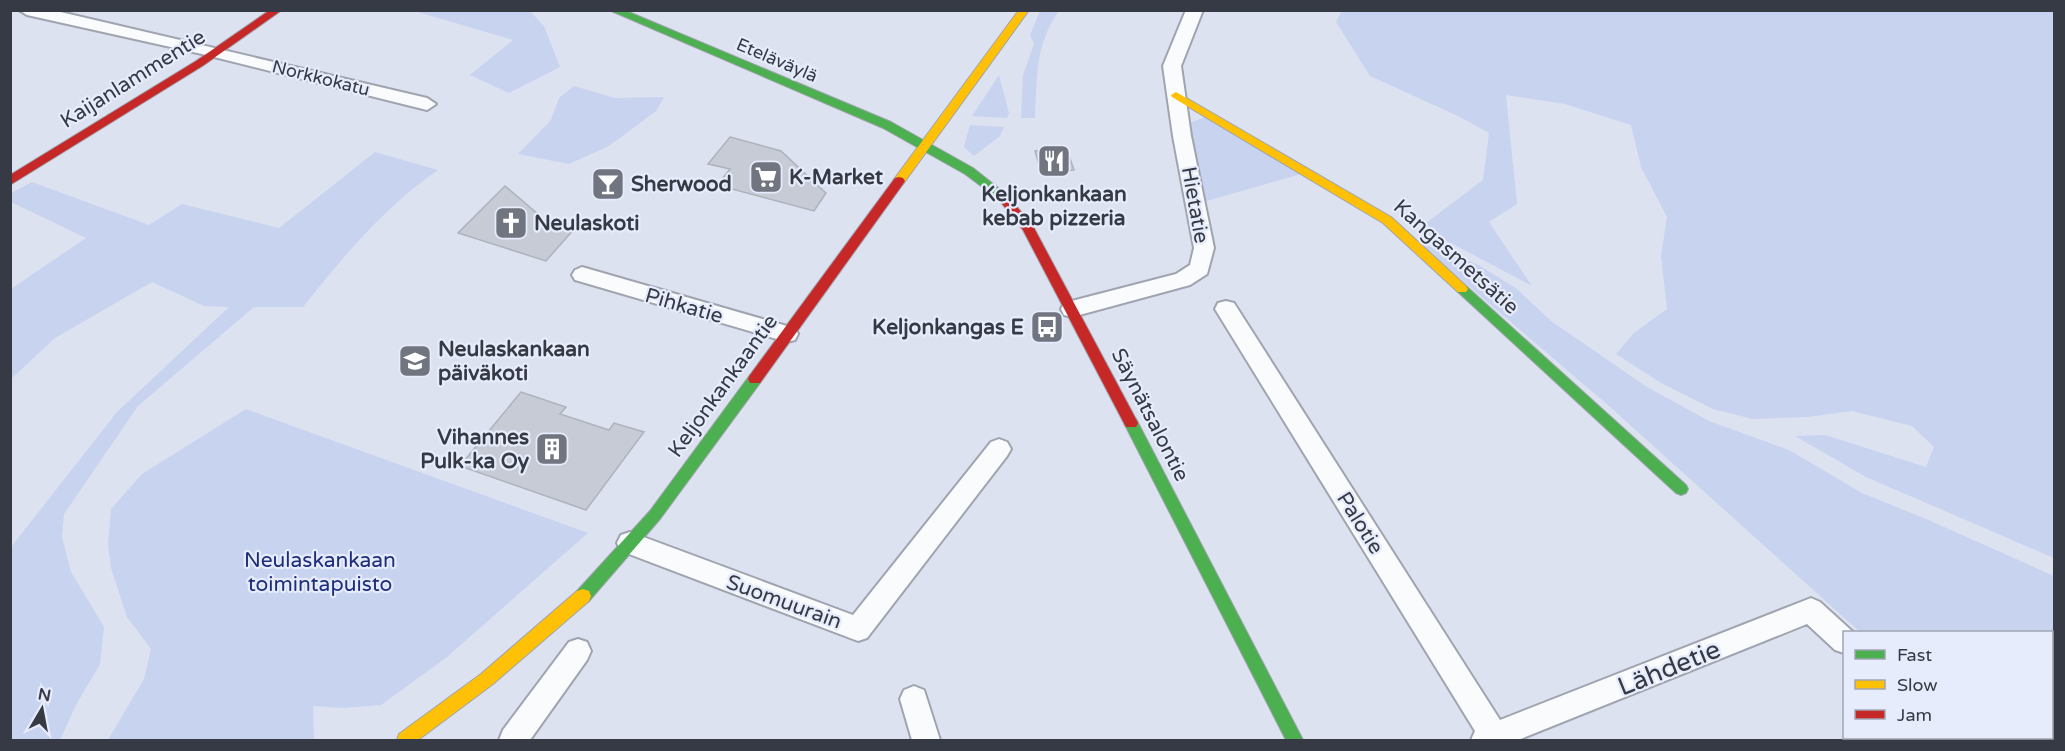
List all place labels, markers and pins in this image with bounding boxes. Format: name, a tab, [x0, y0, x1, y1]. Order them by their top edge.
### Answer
restaurant icon: Keljonkankaan kebab pizzeria	[1036, 143, 1072, 179]
supermarket icon: K-Market	[748, 159, 784, 195]
place label: K-Market	[789, 165, 883, 190]
bar icon: Sherwood	[590, 166, 626, 202]
place label: Sherwood	[631, 172, 732, 197]
place label: Keljonkankaan kebab pizzeria	[981, 182, 1127, 231]
church icon: Neulaskoti	[493, 205, 529, 241]
place label: Neulaskoti	[534, 211, 640, 236]
bus stop icon: Keljonkangas E	[1029, 309, 1065, 345]
place label: Keljonkangas E	[872, 315, 1024, 340]
place label: Neulaskankaan päiväkoti	[438, 337, 590, 386]
school or university icon: Neulaskankaan päiväkoti	[397, 343, 433, 379]
place label: Vihannes Pulk-ka Oy	[420, 425, 530, 474]
building icon: Vihannes Pulk-ka Oy	[534, 431, 570, 467]

